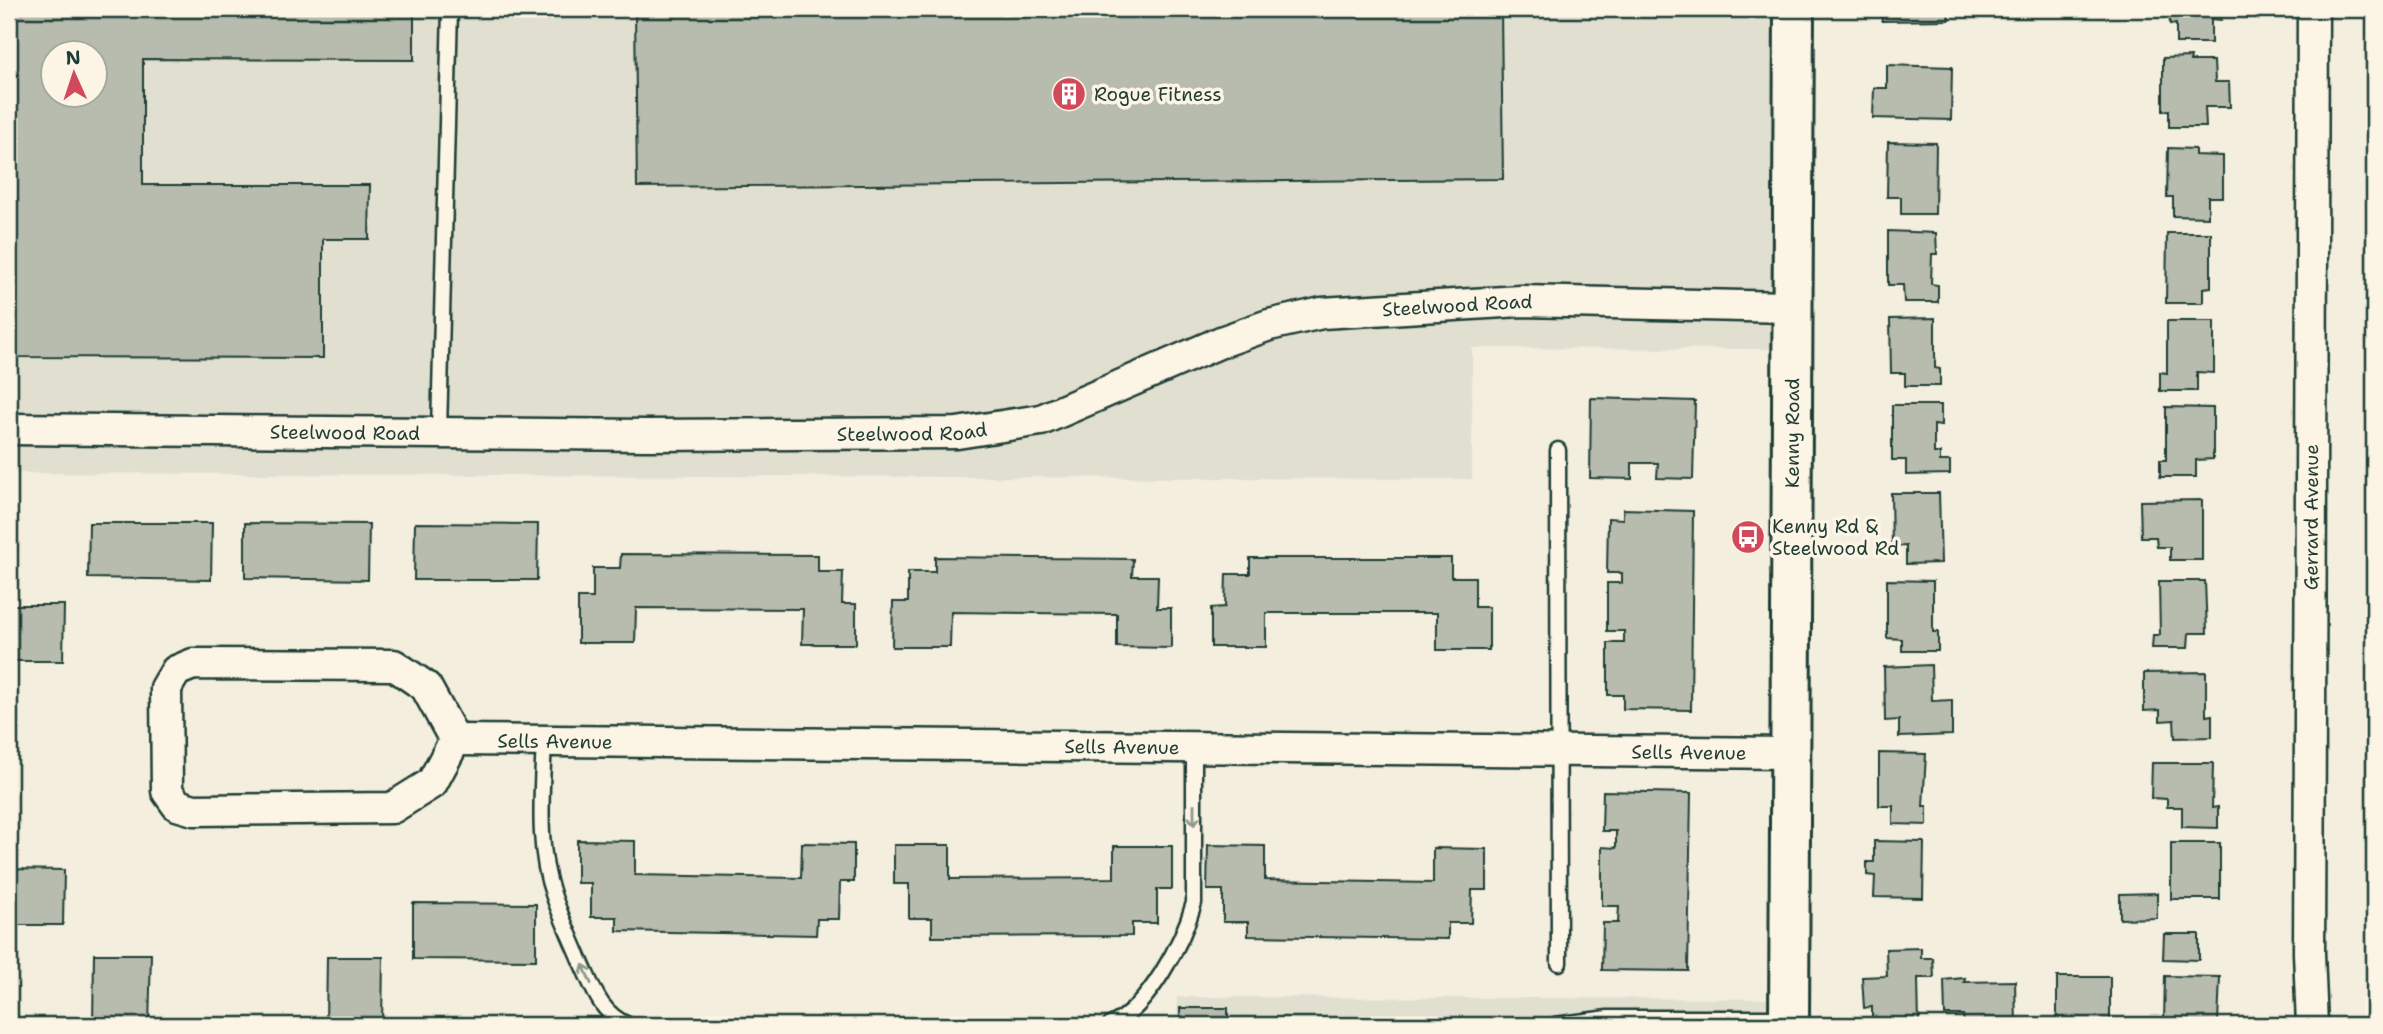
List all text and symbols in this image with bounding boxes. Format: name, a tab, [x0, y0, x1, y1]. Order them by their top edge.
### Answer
north arrow	[38, 38, 108, 108]
text: N	[65, 45, 81, 70]
building icon: Rogue Fitness	[1050, 75, 1088, 113]
place label: Rogue Fitness	[1094, 82, 1222, 107]
street label: Steelwood Road	[1381, 289, 1533, 322]
street label: Kenny Road	[1780, 378, 1805, 488]
street label: Steelwood Road	[837, 417, 989, 447]
street label: Steelwood Road	[270, 419, 420, 446]
street label: Gerrard Avenue	[2299, 444, 2324, 590]
place label: Kenny Rd & Steelwood Rd	[1772, 514, 1899, 561]
bus stop icon: Kenny Rd & Steelwood Rd	[1729, 518, 1767, 556]
street label: Sells Avenue	[497, 728, 613, 755]
street label: Sells Avenue	[1064, 734, 1180, 760]
street label: Sells Avenue	[1631, 739, 1747, 766]
one-way arrow	[1187, 804, 1201, 827]
one-way arrow	[580, 964, 593, 986]

